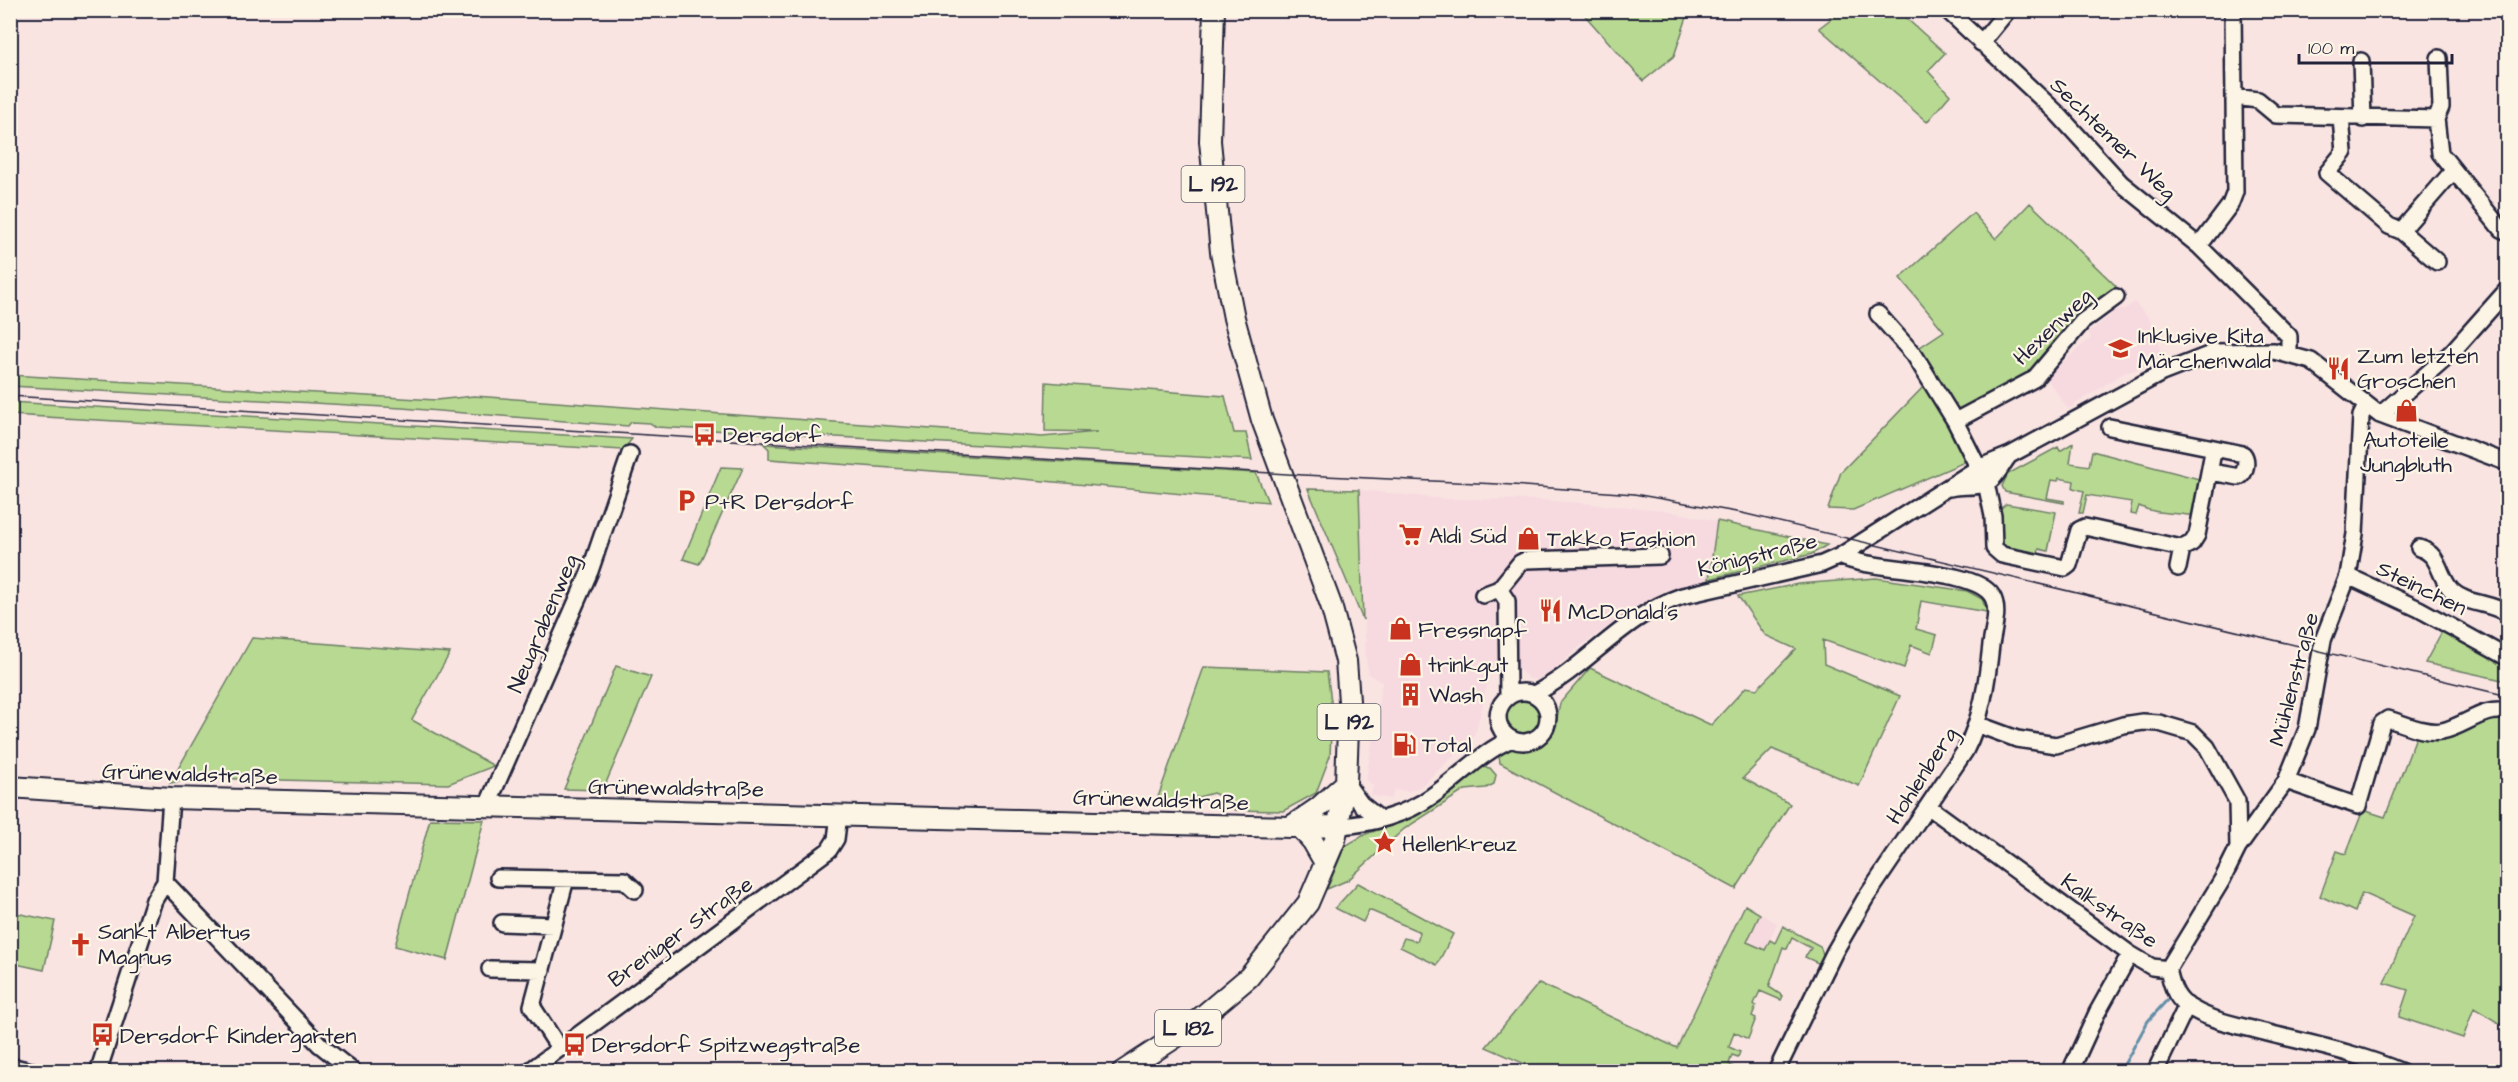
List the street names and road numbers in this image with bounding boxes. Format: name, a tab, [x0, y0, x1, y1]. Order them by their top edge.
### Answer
street label: Sechtemer Weg	[2042, 70, 2183, 208]
road number: L 192	[1182, 166, 1244, 202]
street label: Hexenweg	[2006, 281, 2100, 374]
street label: Königstraße	[1694, 526, 1821, 586]
street label: Neugrabenweg	[500, 549, 587, 698]
street label: Steinchen	[2371, 553, 2472, 624]
street label: Mühlenstraße	[2262, 609, 2327, 750]
road number: L 192	[1318, 704, 1380, 740]
street label: Hohlenberg	[1879, 721, 1966, 831]
street label: Grünewaldstraße	[101, 756, 279, 793]
street label: Grünewaldstraße	[588, 771, 764, 806]
street label: Grünewaldstraße	[1072, 782, 1250, 819]
street label: Kalkstraße	[2054, 866, 2164, 956]
street label: Breniger Straße	[602, 869, 760, 996]
road number: L 182	[1155, 1010, 1221, 1046]

